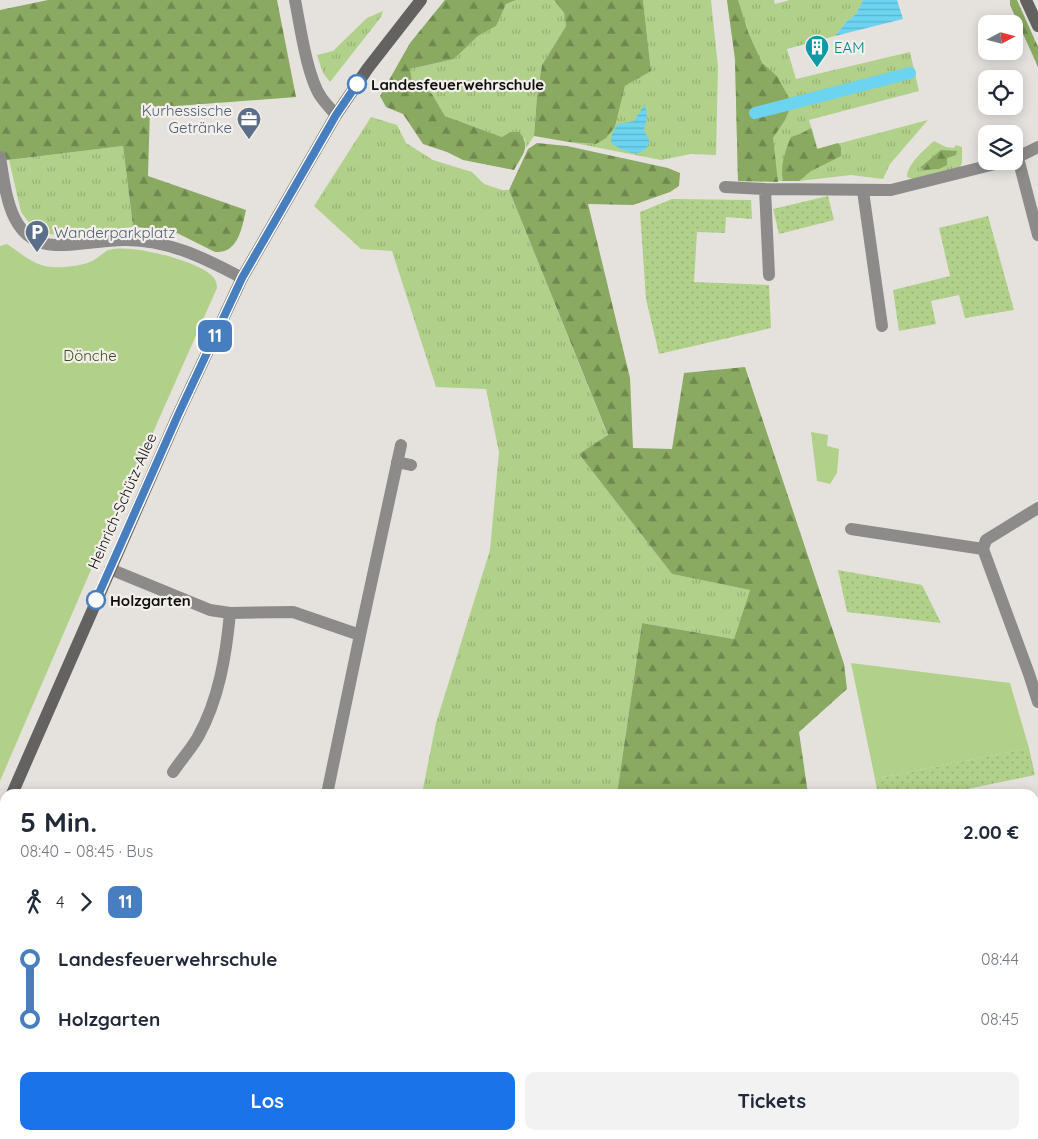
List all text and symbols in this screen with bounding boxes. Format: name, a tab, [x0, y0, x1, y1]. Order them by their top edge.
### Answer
north arrow	[978, 15, 1022, 60]
map controls	[978, 15, 1023, 170]
building icon: EAM	[804, 34, 830, 68]
place label: EAM	[834, 38, 865, 57]
button: locate	[978, 70, 1023, 115]
marker: Landesfeuerwehrschule	[347, 74, 367, 94]
place label: Landesfeuerwehrschule	[371, 75, 544, 94]
place label: Kurhessische Getränke	[142, 101, 232, 137]
office icon: Kurhessische Getränke	[236, 106, 262, 140]
button: layers	[978, 125, 1023, 170]
parking icon: Wanderparkplatz	[24, 219, 50, 253]
place label: Wanderparkplatz	[54, 223, 175, 242]
line badge: 11	[192, 320, 238, 352]
text: 11	[208, 324, 222, 347]
park label: Dönche	[63, 346, 117, 365]
street label: Heinrich-Schütz-Allee	[83, 430, 161, 572]
marker: Holzgarten	[86, 590, 106, 610]
place label: Holzgarten	[110, 591, 191, 610]
text: 5 Min.	[20, 804, 97, 839]
text: 2.00 €	[963, 820, 1019, 844]
text: 08:40 – 08:45 · Bus	[20, 841, 153, 861]
icon: walk	[20, 888, 48, 916]
icon: forward	[72, 888, 100, 916]
text: 11	[118, 890, 132, 913]
text: 4	[56, 892, 64, 912]
text: Landesfeuerwehrschule	[58, 947, 277, 971]
text: 08:44	[981, 949, 1019, 969]
text: Holzgarten	[58, 1007, 160, 1031]
text: 08:45	[981, 1009, 1019, 1029]
button: Los	[20, 1072, 515, 1130]
button: Tickets	[525, 1072, 1019, 1130]

